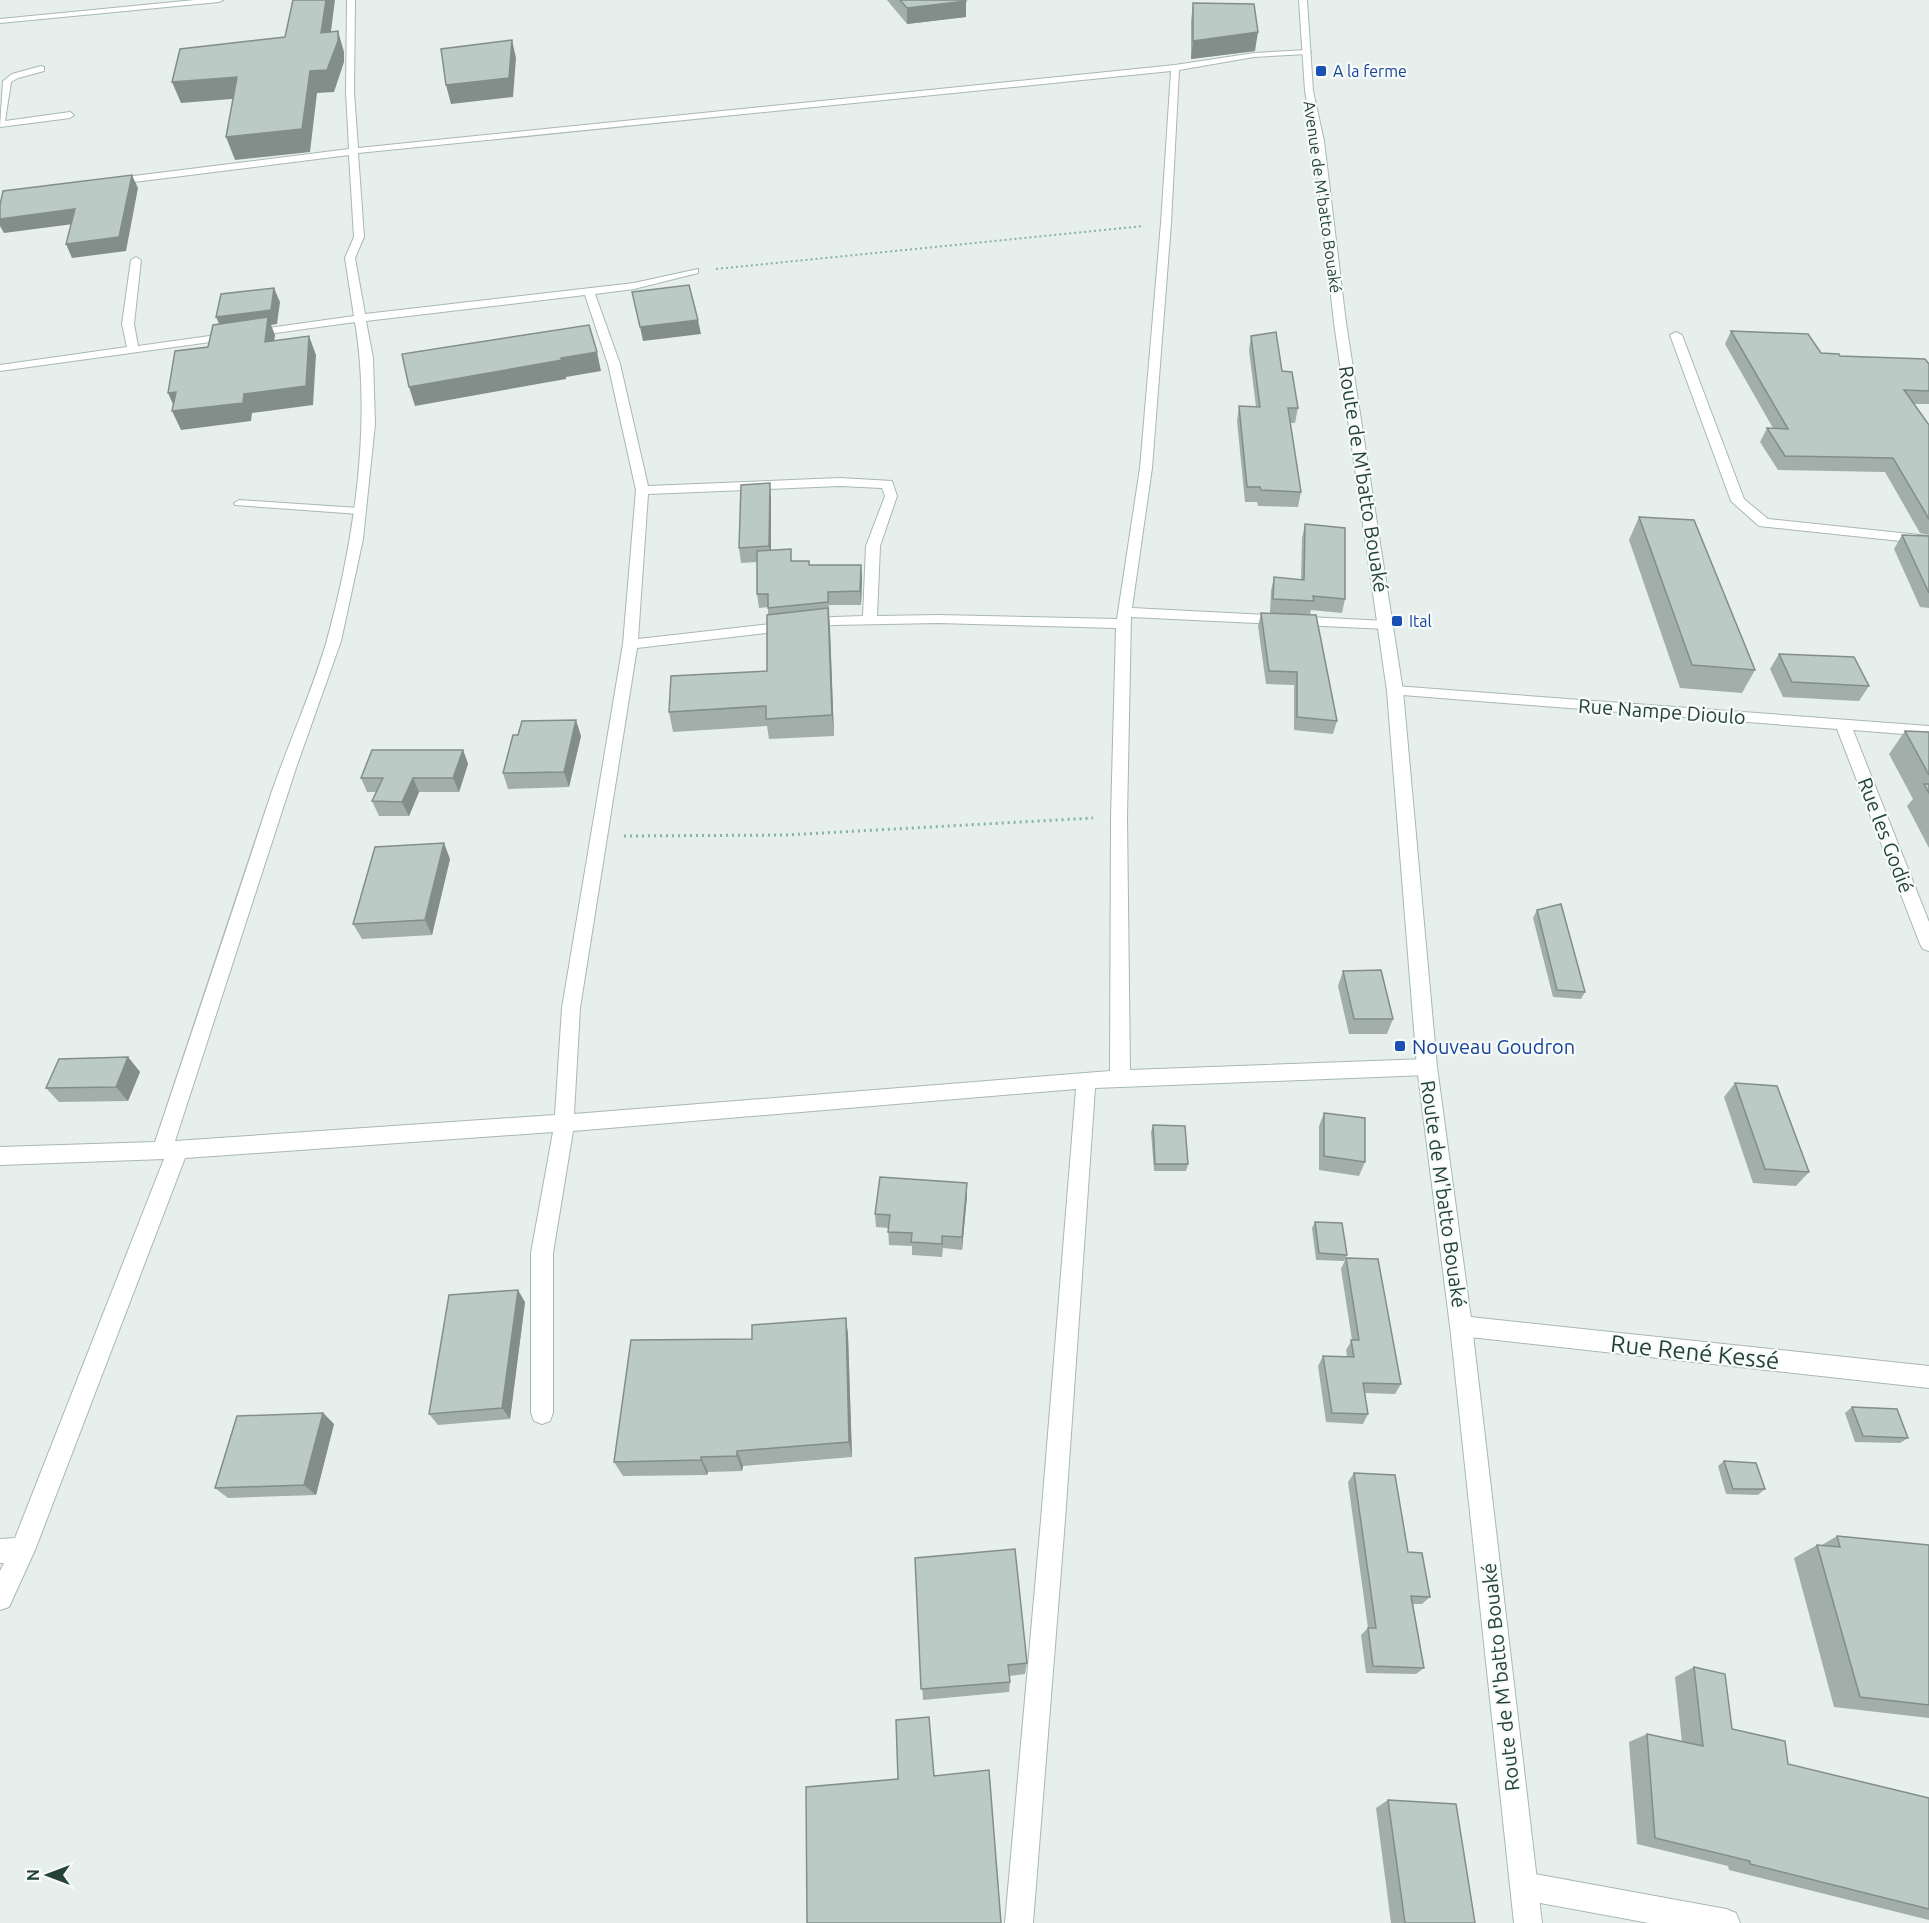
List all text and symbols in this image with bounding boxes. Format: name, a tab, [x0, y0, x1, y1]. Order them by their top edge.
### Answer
place label: A la ferme	[1333, 62, 1407, 80]
marker: A la ferme	[1314, 64, 1328, 78]
street label: Avenue de M'batto Bouaké	[1301, 100, 1345, 294]
street label: Route de M'batto Bouaké	[1335, 364, 1393, 594]
place label: Ital	[1409, 612, 1432, 630]
marker: Ital	[1390, 614, 1404, 628]
street label: Rue Nampe Dioulo	[1578, 694, 1746, 728]
street label: Rue les Godié	[1853, 774, 1919, 896]
place label: Nouveau Goudron	[1412, 1035, 1575, 1058]
marker: Nouveau Goudron	[1393, 1039, 1407, 1053]
street label: Route de M'batto Bouaké	[1417, 1079, 1471, 1309]
street label: Rue René Kessé	[1609, 1330, 1781, 1374]
street label: Route de M'batto Bouaké	[1477, 1562, 1523, 1792]
north arrow	[18, 1845, 78, 1905]
text: N	[24, 1869, 42, 1881]

